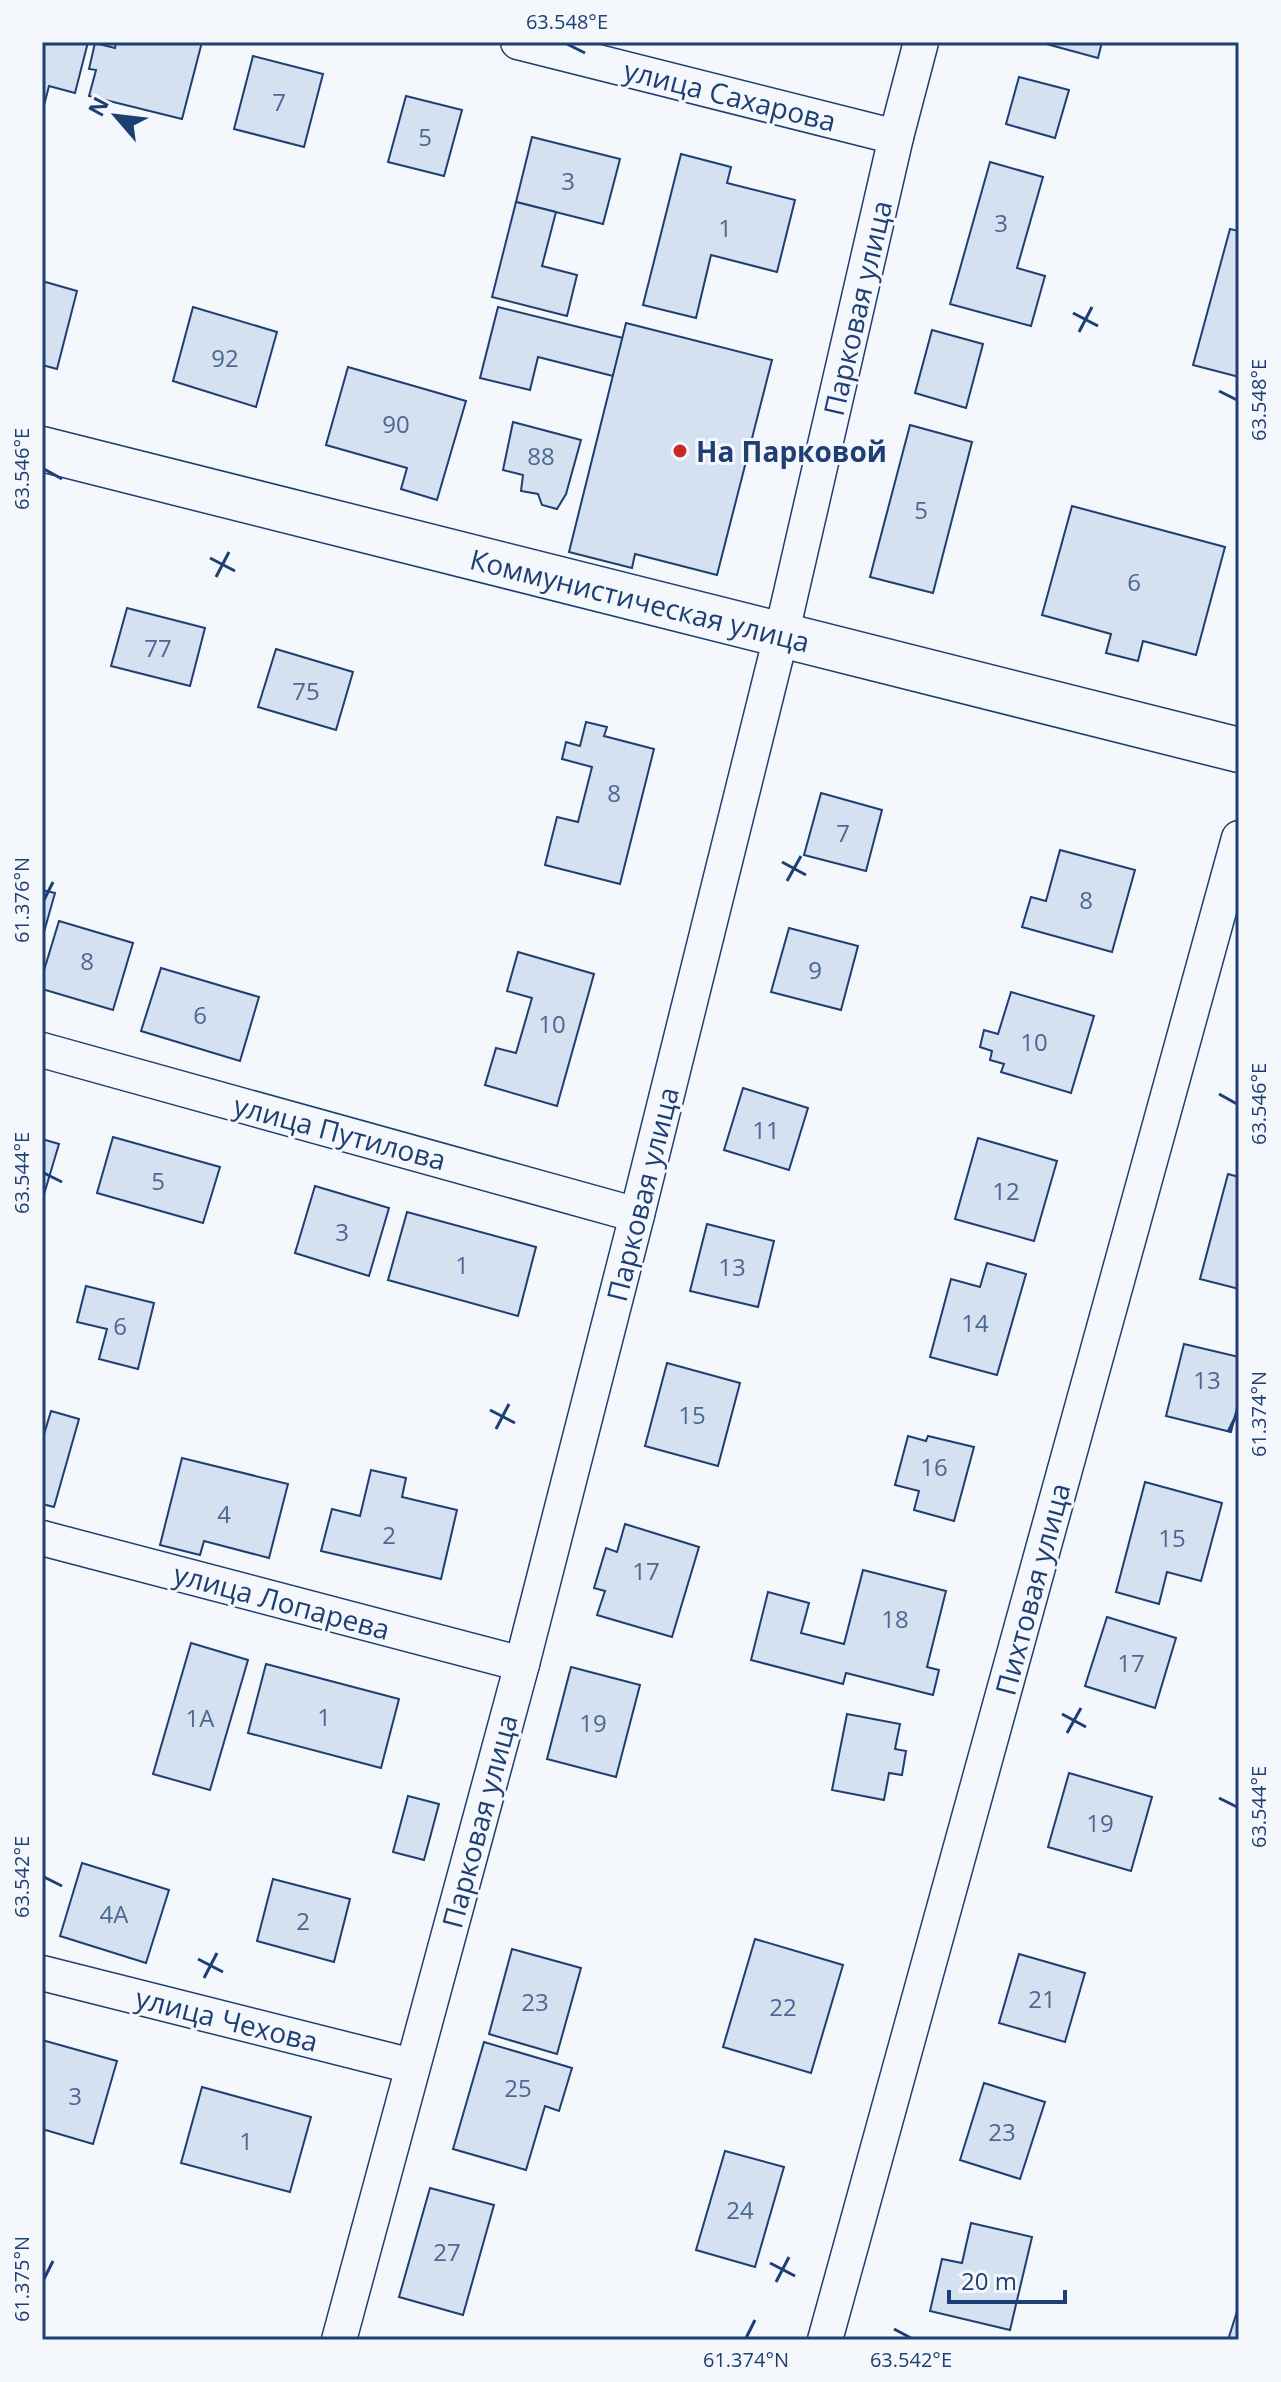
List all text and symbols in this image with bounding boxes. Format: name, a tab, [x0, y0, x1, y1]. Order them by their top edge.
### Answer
text: 63.548°E	[526, 8, 608, 35]
street label: улица Сахарова	[620, 50, 840, 140]
north arrow	[76, 76, 156, 156]
house number: 7	[272, 85, 286, 118]
text: N	[80, 91, 115, 121]
house number: 5	[418, 120, 432, 153]
house number: 3	[561, 164, 575, 197]
street label: Парковая улица	[814, 197, 900, 419]
house number: 3	[994, 206, 1008, 239]
house number: 1	[718, 211, 732, 244]
house number: 92	[211, 341, 239, 374]
text: 63.548°E	[1245, 359, 1272, 441]
house number: 90	[382, 407, 410, 440]
text: 63.546°E	[8, 428, 35, 510]
place label: На Парковой	[696, 432, 887, 470]
house number: 88	[527, 439, 555, 472]
marker: На Парковой	[671, 442, 689, 460]
house number: 5	[914, 493, 928, 526]
street label: Коммунистическая улица	[466, 539, 814, 661]
house number: 6	[1127, 565, 1141, 598]
house number: 77	[144, 631, 172, 664]
house number: 75	[292, 674, 320, 707]
house number: 8	[607, 776, 621, 809]
house number: 7	[836, 816, 850, 849]
text: 61.376°N	[8, 857, 35, 943]
house number: 8	[1079, 883, 1093, 916]
house number: 8	[80, 944, 94, 977]
house number: 9	[808, 953, 822, 986]
house number: 6	[193, 998, 207, 1031]
house number: 10	[538, 1007, 566, 1040]
house number: 10	[1020, 1025, 1048, 1058]
text: 63.546°E	[1245, 1063, 1272, 1145]
street label: Парковая улица	[597, 1083, 687, 1305]
street label: улица Путилова	[230, 1085, 450, 1179]
house number: 11	[752, 1113, 780, 1146]
text: 63.544°E	[8, 1132, 35, 1214]
house number: 5	[151, 1164, 165, 1197]
house number: 12	[992, 1174, 1020, 1207]
house number: 3	[335, 1215, 349, 1248]
house number: 1	[455, 1248, 469, 1281]
house number: 13	[718, 1250, 746, 1283]
house number: 14	[961, 1306, 989, 1339]
house number: 6	[113, 1309, 127, 1342]
house number: 13	[1193, 1363, 1221, 1396]
text: 61.374°N	[1245, 1371, 1272, 1457]
house number: 15	[678, 1398, 706, 1431]
house number: 16	[920, 1450, 948, 1483]
street label: Пихтовая улица	[985, 1479, 1079, 1699]
house number: 4	[217, 1497, 231, 1530]
house number: 2	[382, 1518, 396, 1551]
house number: 15	[1158, 1521, 1186, 1554]
street label: улица Лопарева	[170, 1554, 394, 1648]
house number: 17	[632, 1554, 660, 1587]
house number: 18	[881, 1602, 909, 1635]
house number: 17	[1117, 1646, 1145, 1679]
house number: 1	[317, 1700, 331, 1733]
house number: 1А	[186, 1701, 215, 1734]
house number: 19	[579, 1706, 607, 1739]
street label: Парковая улица	[432, 1710, 526, 1932]
text: 63.544°E	[1245, 1766, 1272, 1848]
house number: 19	[1086, 1806, 1114, 1839]
text: 63.542°E	[8, 1836, 35, 1918]
house number: 4А	[100, 1897, 129, 1930]
house number: 2	[296, 1904, 310, 1937]
street label: улица Чехова	[132, 1978, 322, 2060]
house number: 21	[1028, 1982, 1056, 2015]
house number: 23	[521, 1985, 549, 2018]
house number: 22	[769, 1990, 797, 2023]
house number: 25	[504, 2071, 532, 2104]
house number: 3	[68, 2079, 82, 2112]
house number: 23	[988, 2115, 1016, 2148]
house number: 1	[239, 2124, 253, 2157]
house number: 24	[726, 2193, 754, 2226]
house number: 27	[433, 2235, 461, 2268]
text: 61.375°N	[8, 2236, 35, 2322]
scale bar	[949, 2254, 1065, 2304]
text: 20 m	[961, 2264, 1017, 2297]
text: 61.374°N	[703, 2346, 789, 2373]
text: 63.542°E	[870, 2346, 952, 2373]

